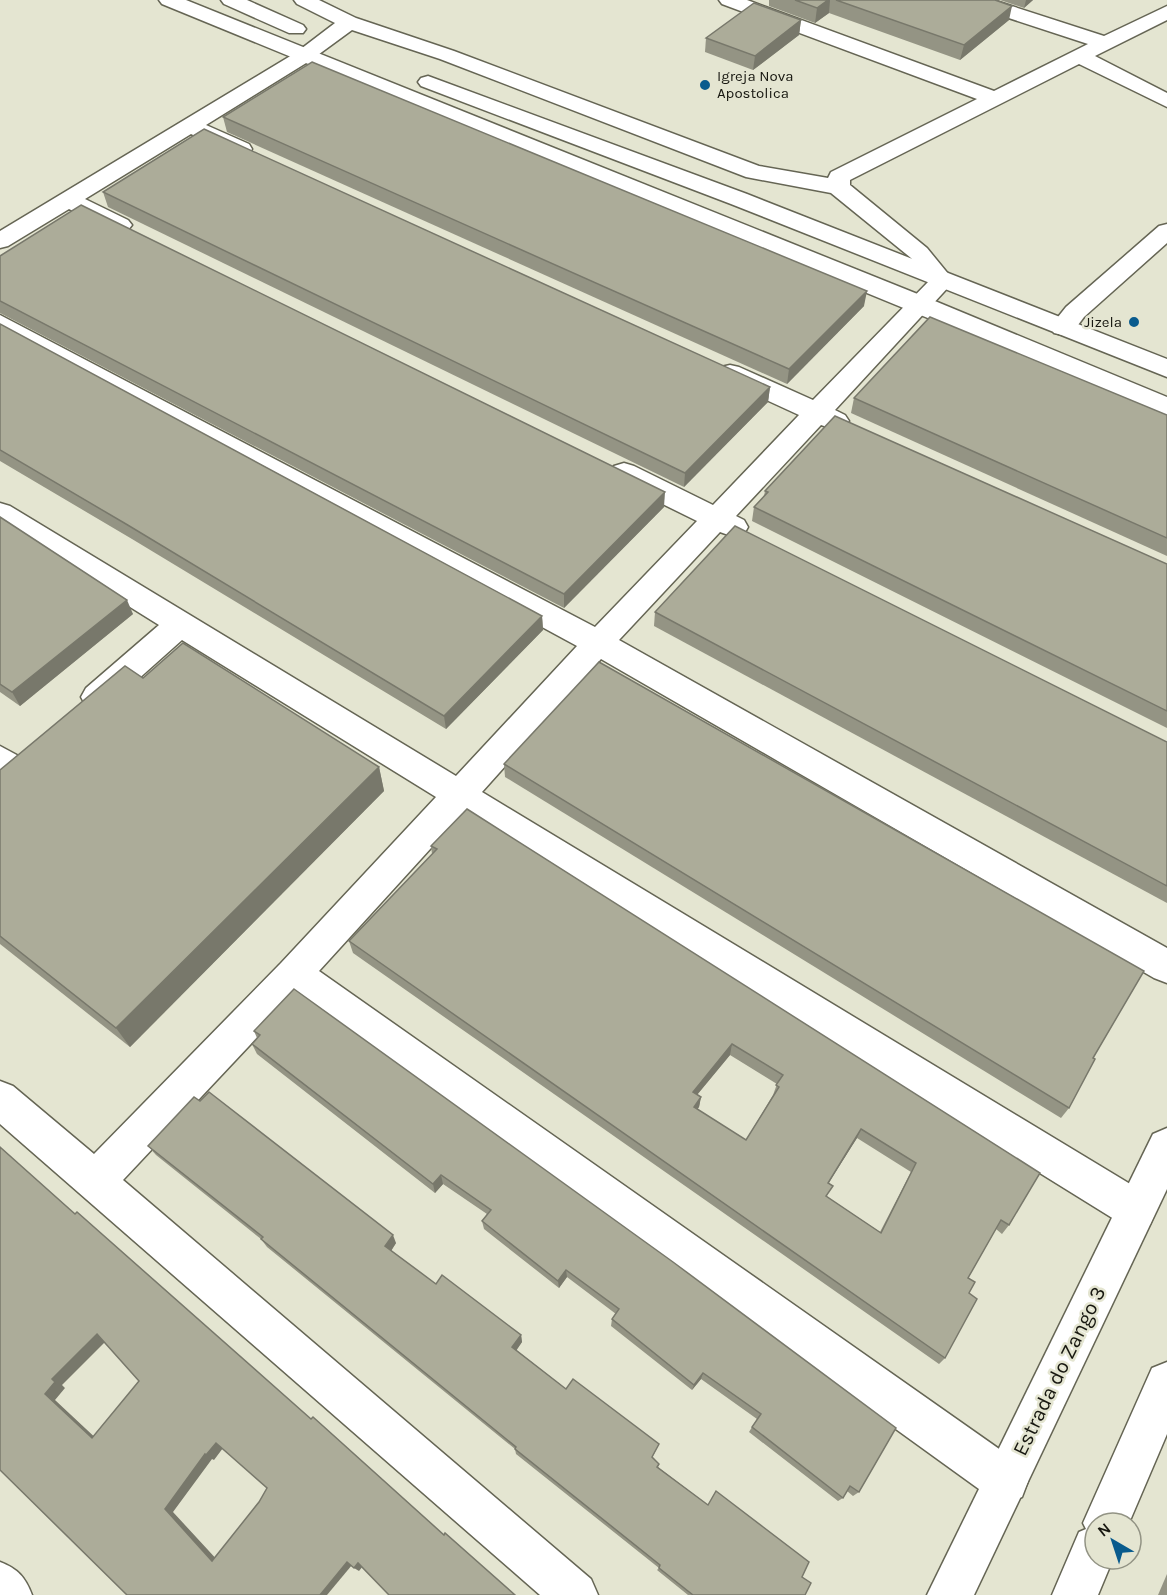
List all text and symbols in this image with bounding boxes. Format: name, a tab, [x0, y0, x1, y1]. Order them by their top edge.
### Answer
place label: Igreja Nova Apostolica	[717, 67, 794, 102]
marker: Igreja Nova Apostolica	[698, 78, 712, 92]
place label: Jizela	[1084, 313, 1122, 331]
marker: Jizela	[1127, 315, 1141, 329]
street label: Estrada do Zango 3	[1008, 1283, 1110, 1459]
north arrow	[1083, 1511, 1143, 1571]
text: N	[1093, 1519, 1114, 1541]

